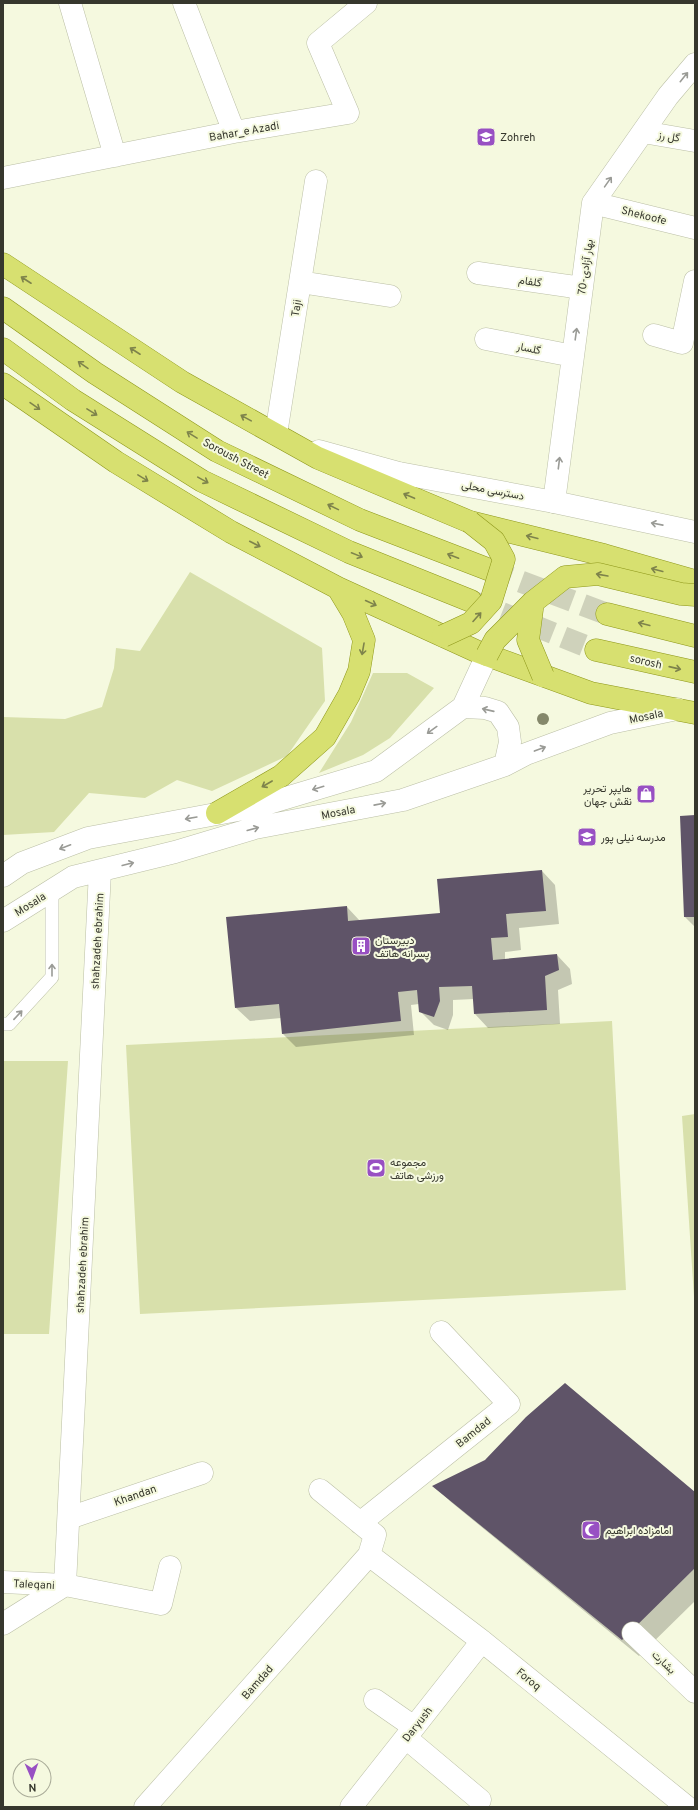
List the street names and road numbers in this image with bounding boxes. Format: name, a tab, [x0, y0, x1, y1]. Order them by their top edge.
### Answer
street label: Bahar_e Azadi	[208, 119, 280, 145]
street label: گل رز	[656, 128, 681, 146]
street label: Shekoofe	[620, 204, 668, 228]
street label: 70-بهار آزادی	[575, 238, 597, 296]
street label: گلفام	[517, 273, 542, 291]
street label: Taji	[289, 298, 305, 318]
street label: گلسار	[515, 340, 542, 358]
street label: Soroush Street	[200, 436, 271, 482]
street label: دسترسی محلی	[460, 478, 525, 504]
street label: sorosh	[628, 651, 663, 672]
street label: Mosala	[628, 707, 665, 727]
street label: Mosala	[320, 803, 357, 823]
street label: Mosala	[12, 890, 49, 920]
street label: shahzadeh ebrahim	[88, 893, 108, 989]
street label: shahzadeh ebrahim	[73, 1217, 93, 1313]
street label: Bamdad	[453, 1414, 494, 1451]
street label: Khandan	[112, 1482, 158, 1510]
street label: Taleqani	[13, 1577, 55, 1593]
street label: بشارت	[648, 1648, 678, 1677]
street label: Bamdad	[239, 1663, 277, 1703]
street label: Foroq	[513, 1666, 544, 1694]
street label: Daryush	[400, 1704, 436, 1745]

